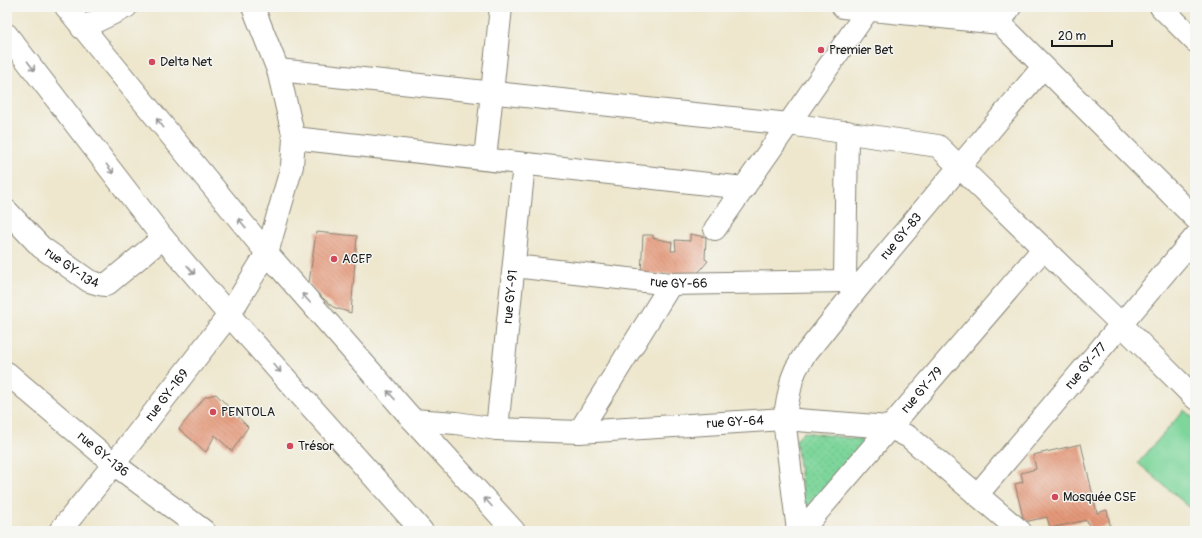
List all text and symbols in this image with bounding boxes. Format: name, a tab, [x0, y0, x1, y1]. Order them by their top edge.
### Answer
scale bar	[1052, 22, 1112, 48]
text: 20 m	[1058, 29, 1087, 44]
place label: Premier Bet	[829, 42, 894, 58]
marker: Premier Bet	[816, 45, 826, 55]
place label: Delta Net	[160, 54, 213, 70]
marker: Delta Net	[147, 57, 157, 67]
one-way arrow	[26, 60, 35, 71]
one-way arrow	[155, 117, 164, 128]
one-way arrow	[105, 163, 114, 174]
street label: rue GY-83	[877, 210, 925, 263]
one-way arrow	[238, 218, 247, 228]
street label: rue GY-134	[42, 244, 101, 292]
place label: ACEP	[342, 251, 372, 267]
marker: ACEP	[329, 254, 339, 264]
one-way arrow	[186, 265, 195, 276]
street label: rue GY-91	[500, 269, 521, 324]
street label: rue GY-66	[650, 274, 708, 292]
one-way arrow	[301, 292, 310, 303]
street label: rue GY-77	[1062, 339, 1110, 392]
one-way arrow	[272, 363, 281, 373]
street label: rue GY-79	[898, 363, 947, 416]
street label: rue GY-169	[142, 366, 192, 424]
one-way arrow	[387, 390, 396, 401]
place label: PENTOLA	[221, 404, 276, 420]
marker: PENTOLA	[208, 407, 218, 417]
street label: rue GY-64	[706, 412, 765, 432]
street label: rue GY-136	[74, 428, 132, 480]
place label: Trésor	[298, 438, 334, 454]
marker: Trésor	[285, 441, 295, 451]
place label: Mosquée CSE	[1063, 489, 1137, 505]
marker: Mosquée CSE	[1050, 492, 1060, 502]
one-way arrow	[483, 497, 493, 507]

